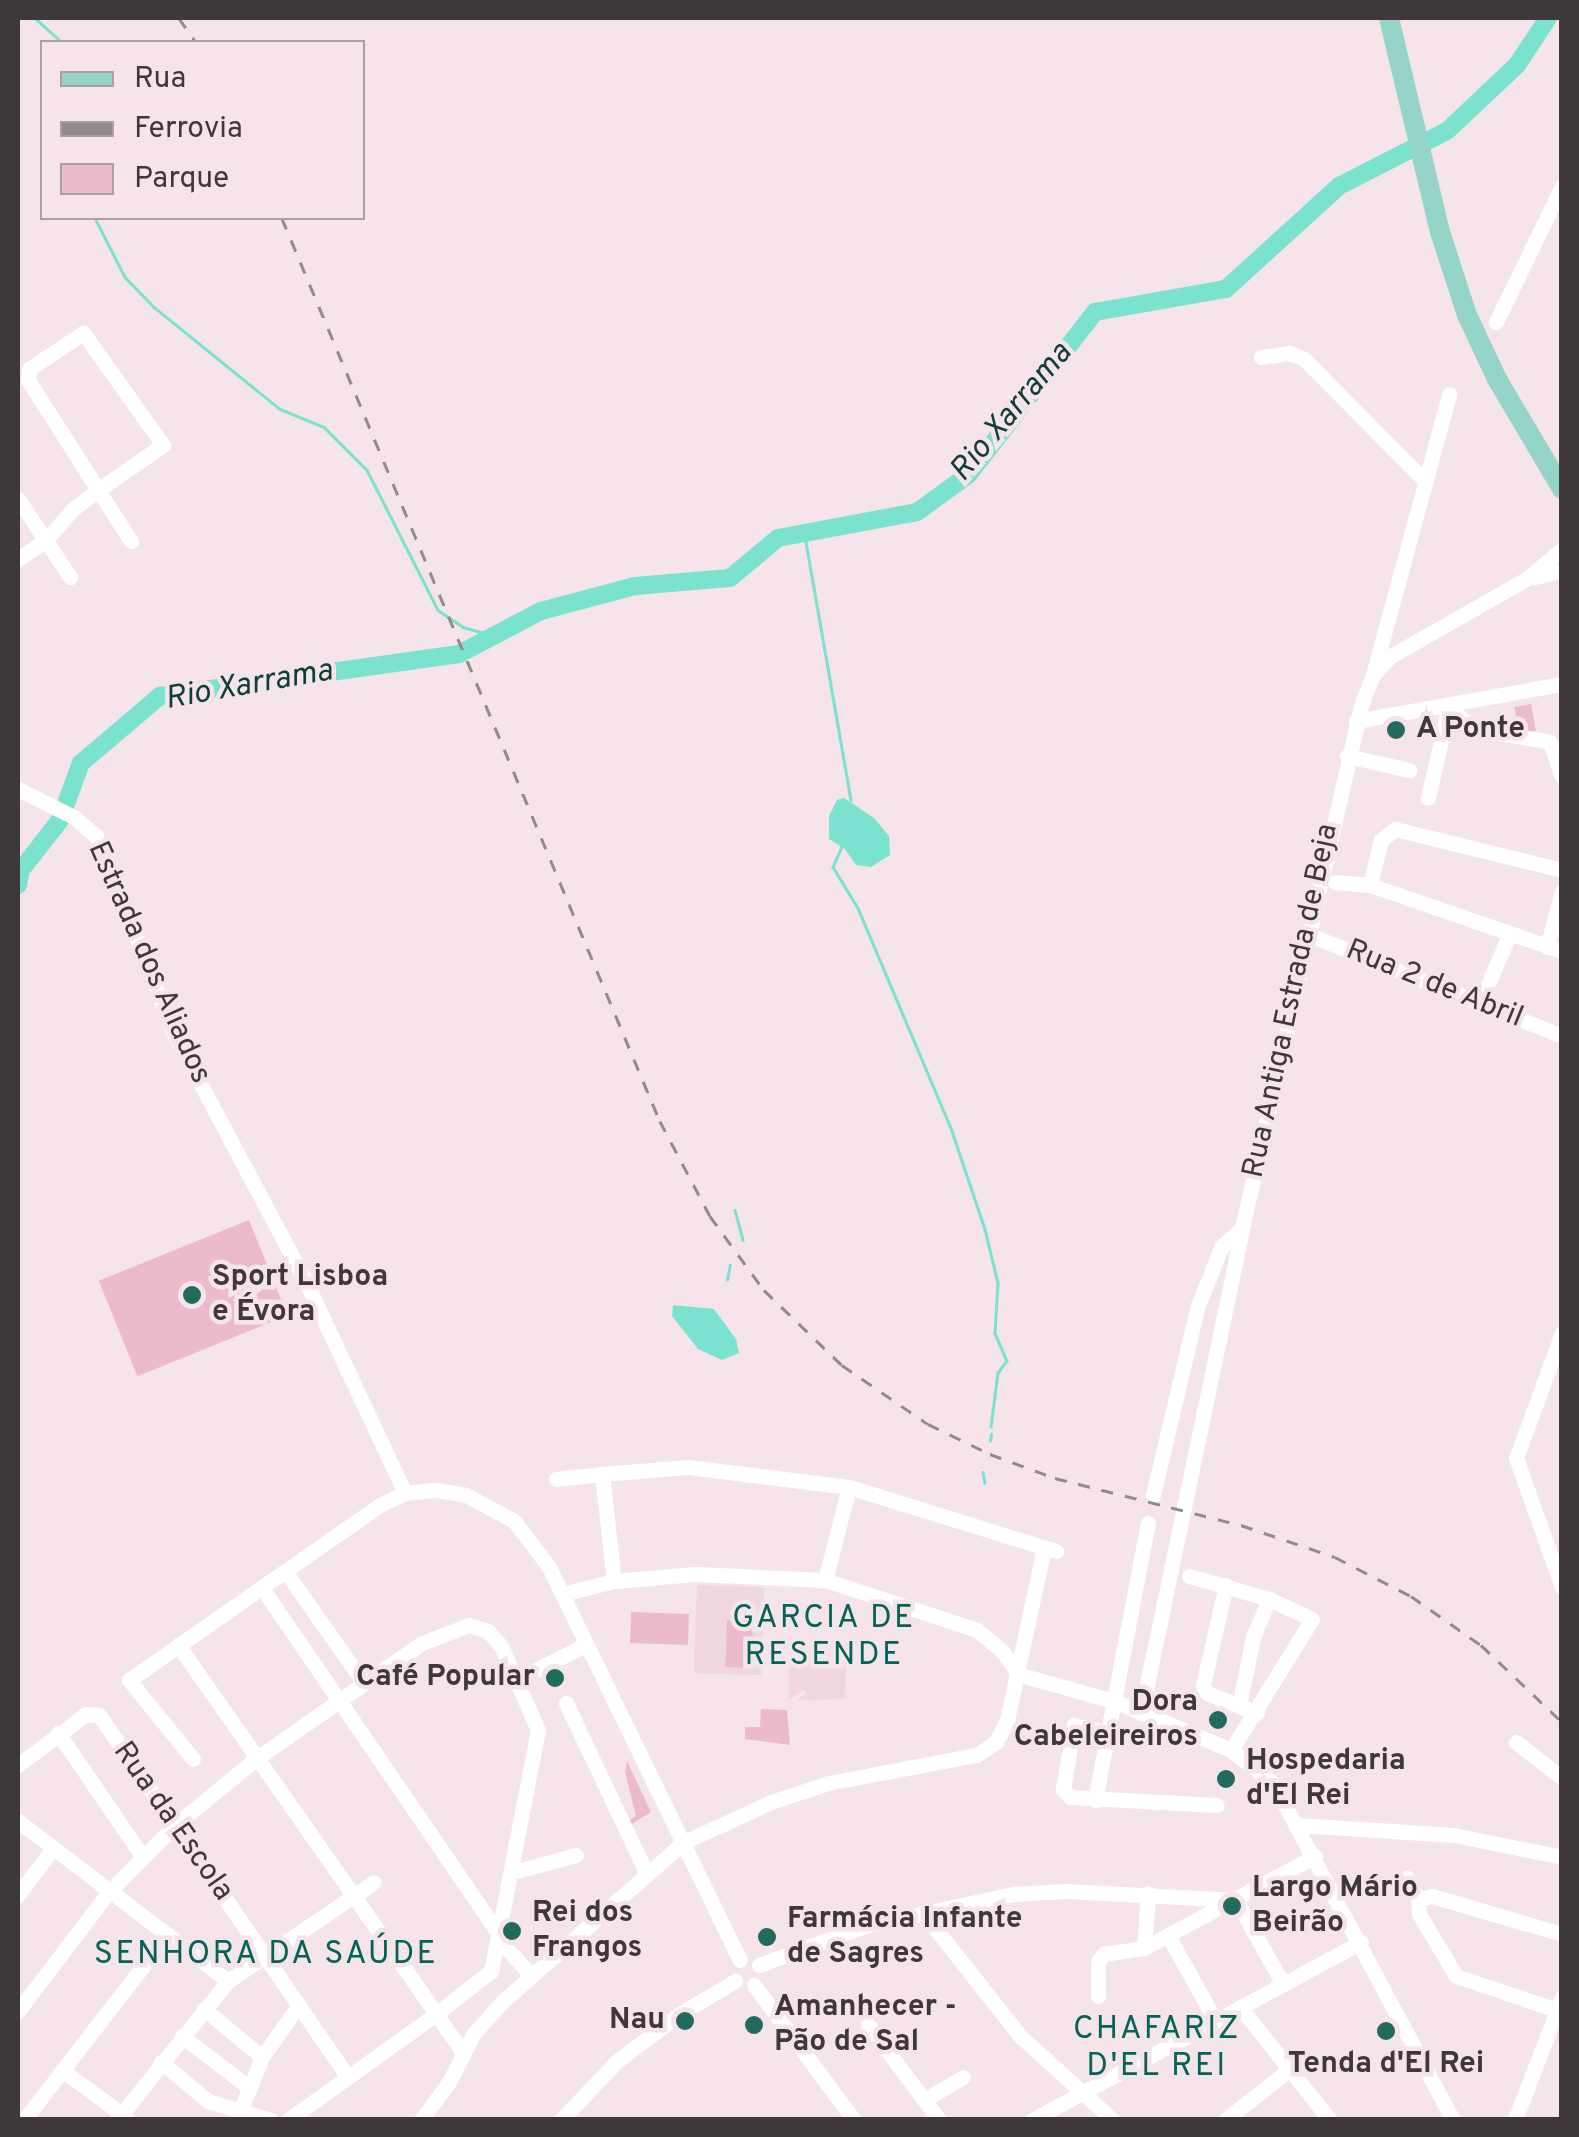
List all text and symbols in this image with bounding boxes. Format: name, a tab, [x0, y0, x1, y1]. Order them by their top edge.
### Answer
legend	[40, 40, 365, 220]
text: Rua	[134, 61, 186, 98]
text: Ferrovia	[134, 111, 243, 148]
text: Parque	[134, 161, 229, 198]
water label: Rio Xarrama	[943, 336, 1081, 490]
water label: Rio Xarrama	[162, 652, 336, 720]
place label: A Ponte	[1416, 712, 1526, 748]
marker: A Ponte	[1385, 719, 1407, 741]
street label: Rua Antiga Estrada de Beja	[1237, 820, 1347, 1182]
street label: Estrada dos Aliados	[78, 836, 218, 1090]
street label: Rua 2 de Abril	[1340, 933, 1528, 1037]
place label: Sport Lisboa e Évora	[212, 1260, 388, 1330]
marker: Sport Lisboa e Évora	[181, 1284, 203, 1306]
district label: GARCIA DE RESENDE	[732, 1601, 916, 1676]
place label: Café Popular	[356, 1660, 535, 1696]
marker: Café Popular	[544, 1667, 566, 1689]
place label: Dora Cabeleireiros	[1014, 1685, 1198, 1756]
marker: Dora Cabeleireiros	[1207, 1709, 1229, 1731]
street label: Rua da Escola	[104, 1736, 240, 1908]
place label: Hospedaria d'El Rei	[1246, 1744, 1406, 1814]
marker: Hospedaria d'El Rei	[1215, 1768, 1237, 1790]
place label: Largo Mário Beirão	[1252, 1871, 1418, 1942]
marker: Largo Mário Beirão	[1221, 1895, 1243, 1917]
place label: Rei dos Frangos	[532, 1896, 642, 1966]
place label: Farmácia Infante de Sagres	[787, 1902, 1022, 1972]
marker: Rei dos Frangos	[501, 1920, 523, 1942]
marker: Farmácia Infante de Sagres	[756, 1926, 778, 1948]
district label: SENHORA DA SAÚDE	[92, 1936, 440, 1974]
place label: Amanhecer - Pão de Sal	[774, 1990, 957, 2060]
place label: Nau	[609, 2003, 665, 2039]
marker: Nau	[674, 2010, 696, 2032]
district label: CHAFARIZ D'EL REI	[1073, 2012, 1241, 2087]
marker: Amanhecer - Pão de Sal	[743, 2014, 765, 2036]
marker: Tenda d'El Rei	[1375, 2020, 1397, 2042]
place label: Tenda d'El Rei	[1288, 2047, 1484, 2083]

